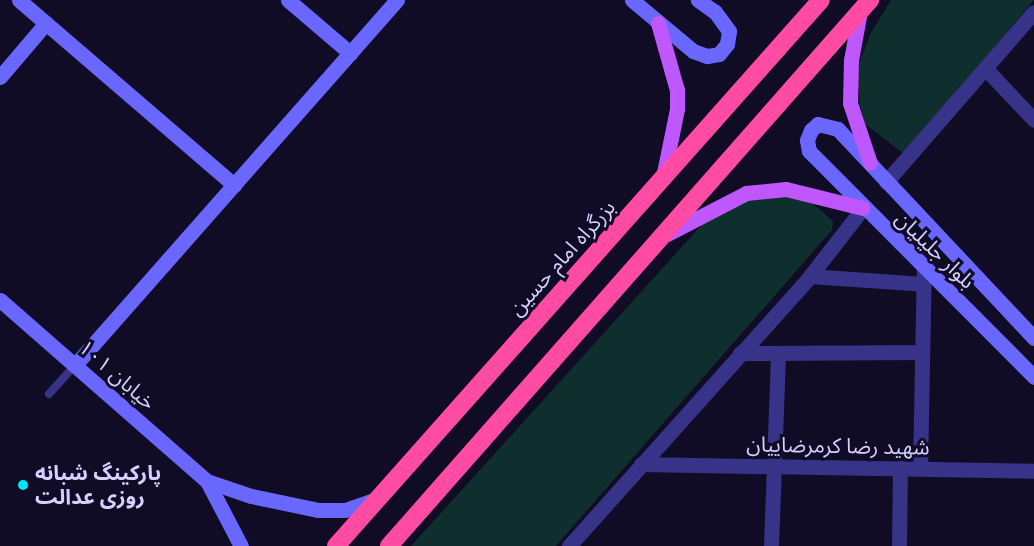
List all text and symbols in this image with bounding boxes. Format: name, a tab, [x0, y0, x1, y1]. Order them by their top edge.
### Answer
street label: بزرگراه امام حسین	[503, 195, 621, 321]
street label: بلوار جلیلیان	[890, 206, 980, 294]
street label: خیابان ۱۰۱	[73, 335, 161, 415]
street label: شهید رضا کرمرضاییان	[746, 432, 930, 460]
place label: پارکینگ شبانه روزی عدالت	[35, 460, 161, 510]
marker: پارکینگ شبانه روزی عدالت	[16, 478, 30, 492]

